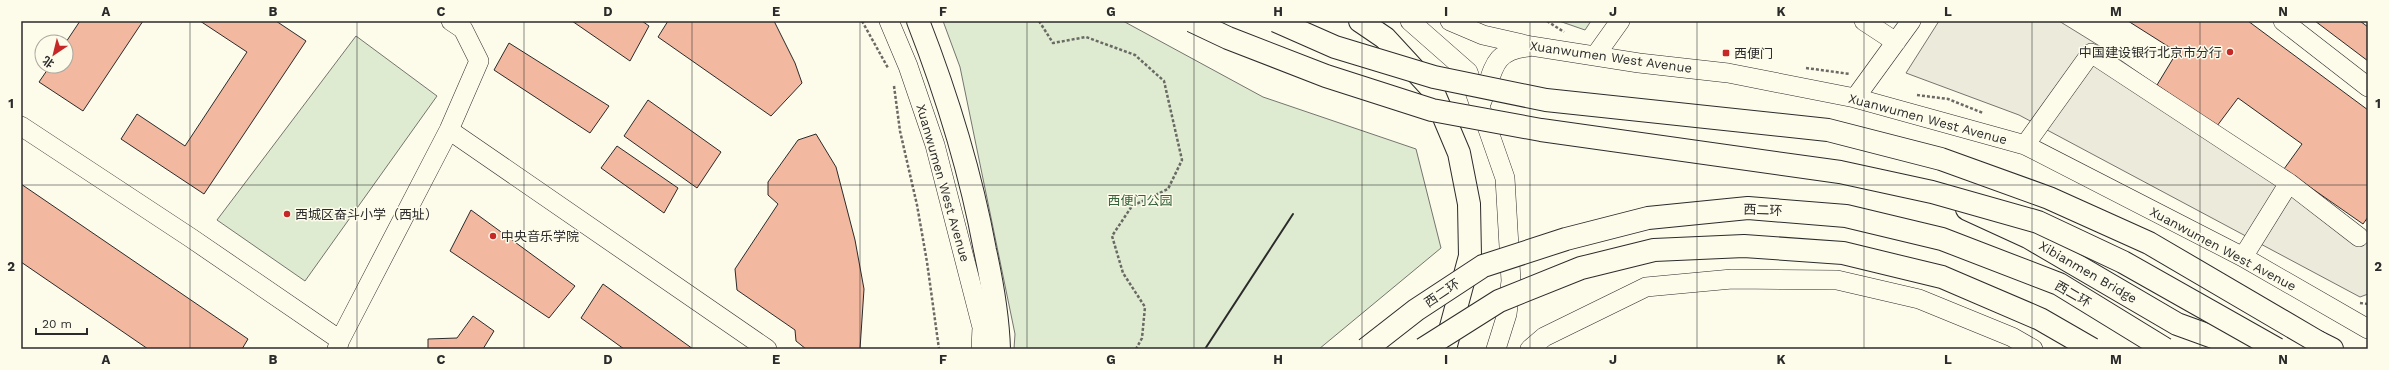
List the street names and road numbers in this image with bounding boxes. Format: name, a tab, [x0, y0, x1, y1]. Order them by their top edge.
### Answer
street label: Xuanwumen West Avenue	[1529, 38, 1693, 76]
street label: Xuanwumen West Avenue	[1847, 91, 2009, 147]
street label: Xuanwumen West Avenue	[913, 102, 973, 264]
street label: 西二环	[1743, 202, 1783, 218]
street label: Xuanwumen West Avenue	[2147, 204, 2299, 294]
street label: Xibianmen Bridge	[2036, 238, 2140, 306]
street label: 西二环	[1422, 276, 1462, 310]
street label: 西二环	[2052, 278, 2094, 310]

